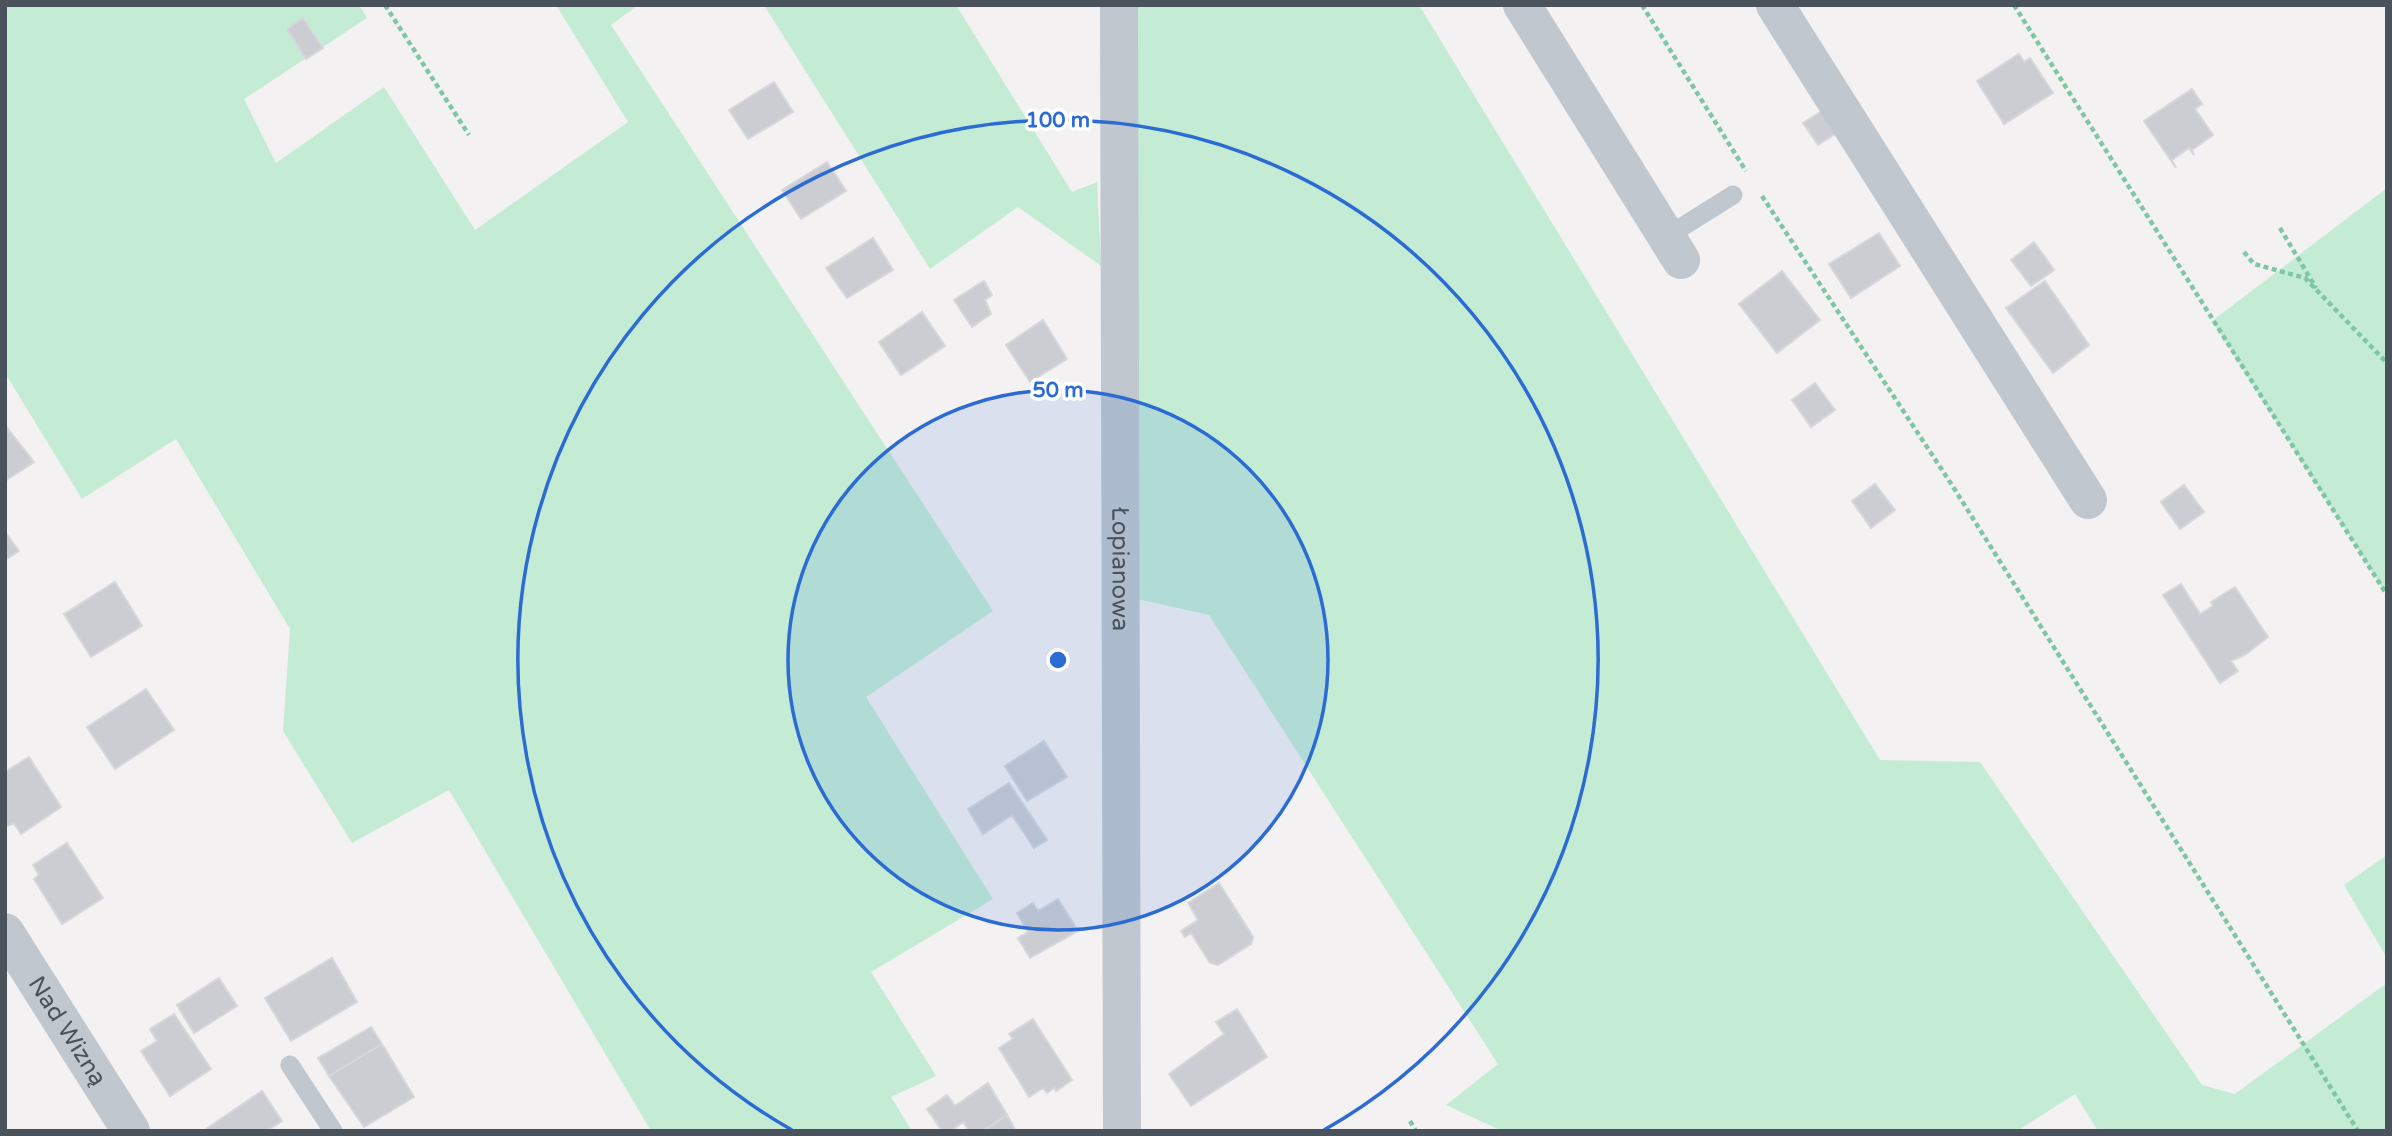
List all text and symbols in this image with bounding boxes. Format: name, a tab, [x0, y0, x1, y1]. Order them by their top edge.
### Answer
text: 100 m	[1026, 108, 1090, 133]
text: 50 m	[1032, 378, 1084, 403]
street label: Łopianowa	[1106, 507, 1135, 631]
centre of rings	[1046, 648, 1070, 672]
street label: Nad Wizną	[22, 971, 113, 1091]

